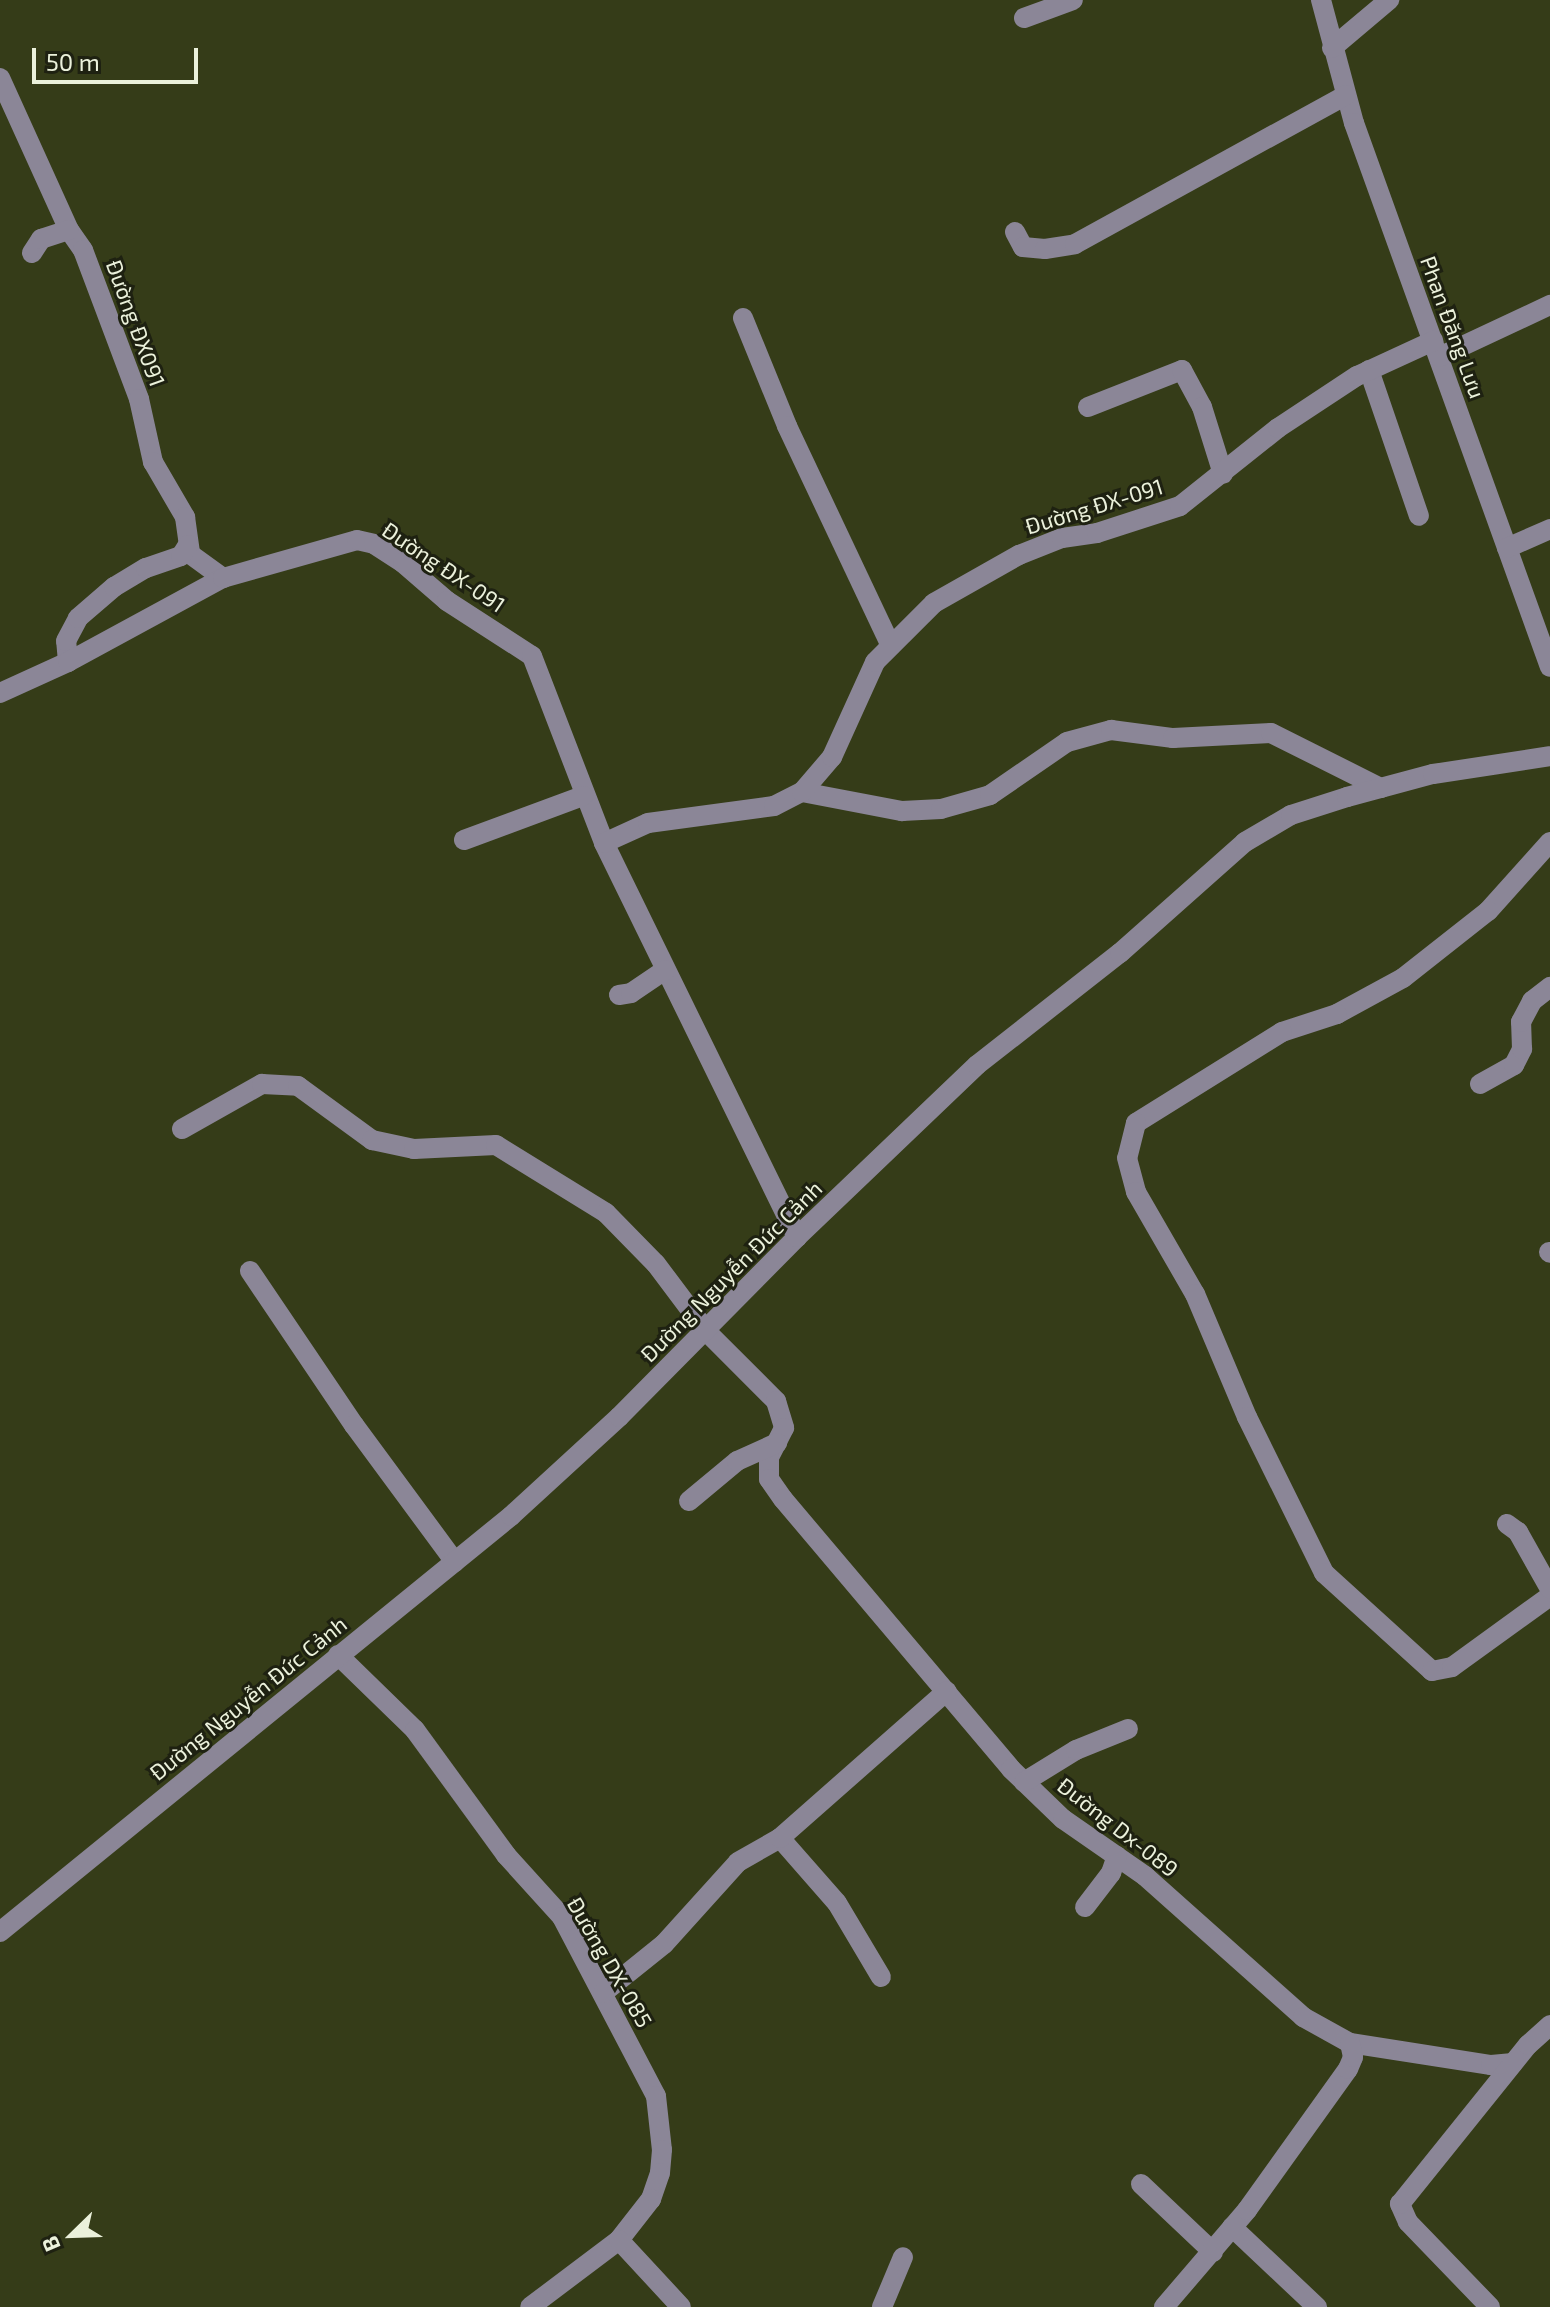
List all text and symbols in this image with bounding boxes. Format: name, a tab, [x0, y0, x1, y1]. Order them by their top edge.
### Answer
scale bar	[36, 32, 202, 82]
text: 50 m	[46, 47, 100, 76]
street label: Phan Đăng Lưu	[1415, 252, 1491, 402]
street label: Đường ĐX091	[101, 256, 171, 390]
street label: Đường ĐX-091	[1022, 473, 1166, 539]
street label: Đường ĐX-091	[378, 516, 510, 618]
street label: Đường Nguyễn Đức Cảnh	[635, 1175, 827, 1367]
street label: Đường Nguyễn Đức Cảnh	[144, 1610, 352, 1786]
street label: Đường Dx-089	[1053, 1772, 1183, 1882]
street label: Đường DX-085	[562, 1892, 658, 2032]
north arrow	[32, 2195, 112, 2275]
text: B	[35, 2233, 65, 2256]

